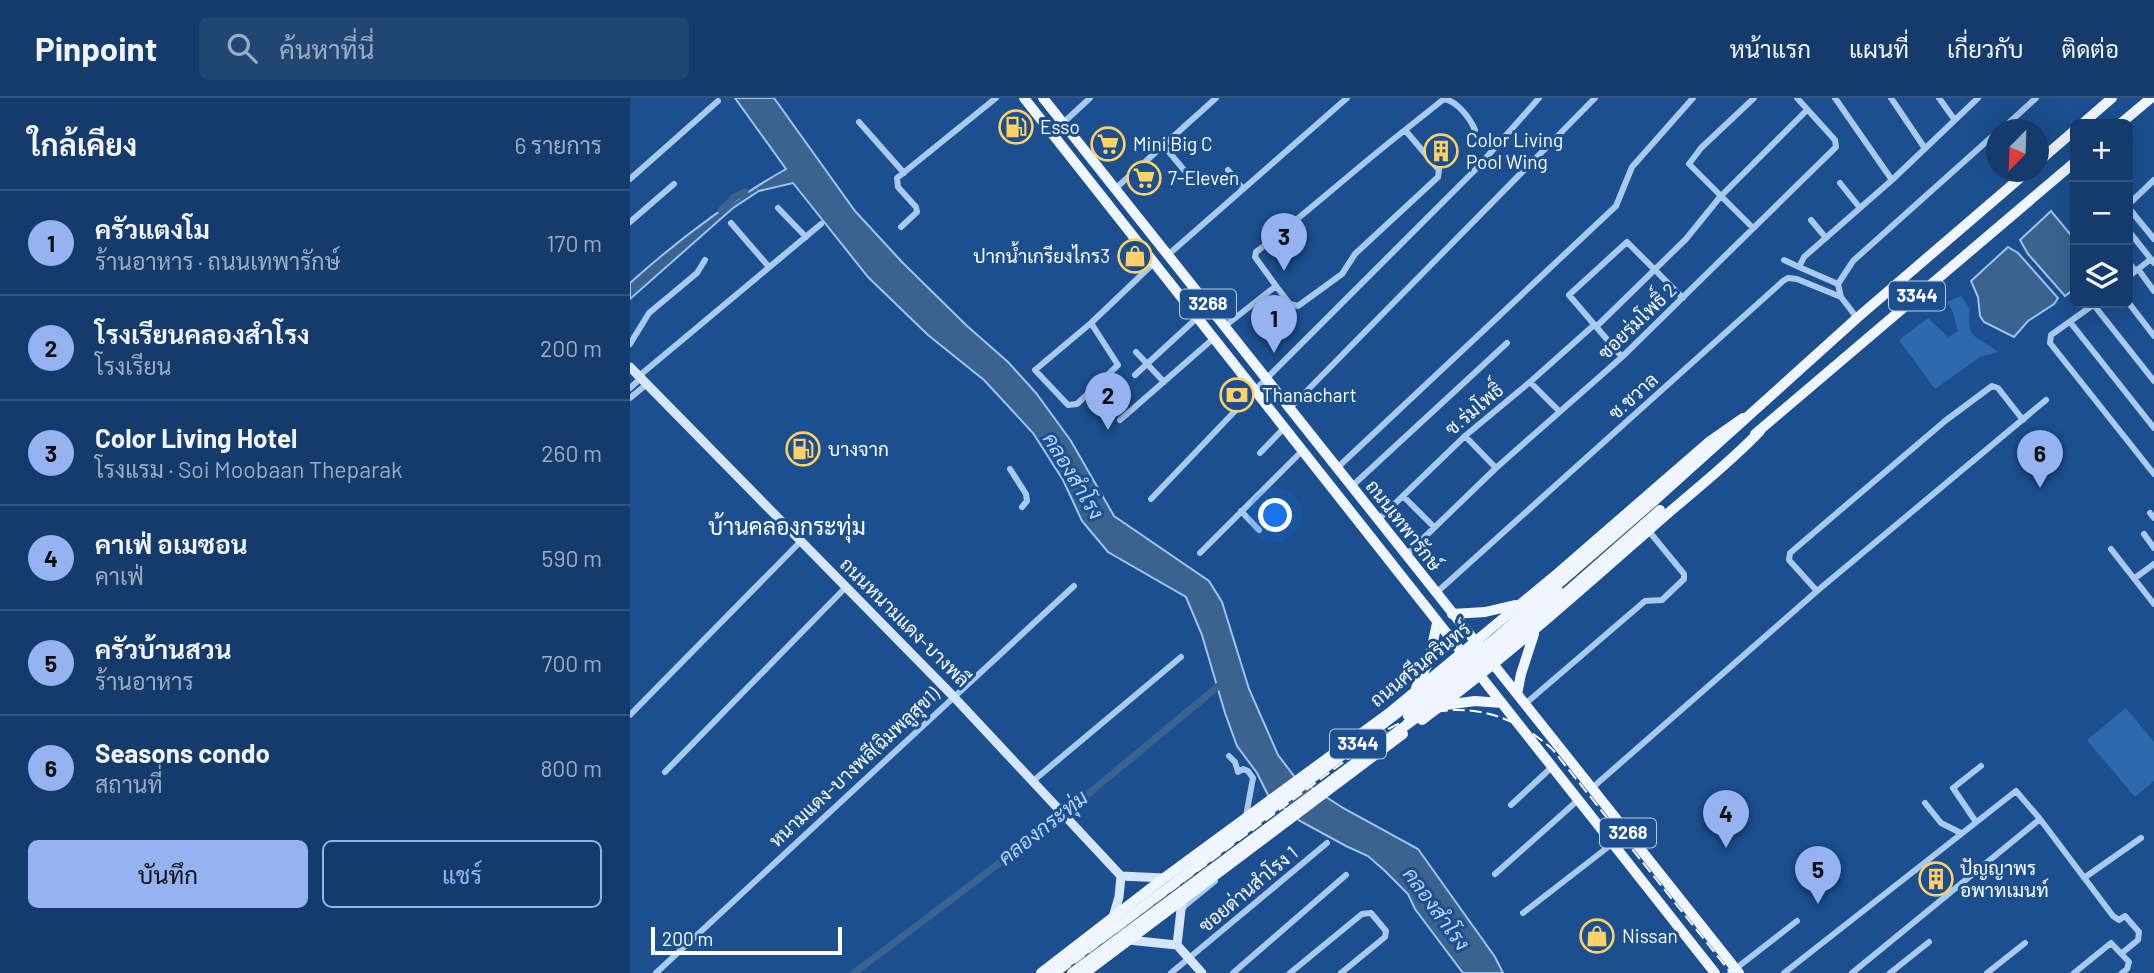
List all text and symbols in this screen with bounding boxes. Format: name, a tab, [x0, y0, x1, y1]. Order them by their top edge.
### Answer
search box	[199, 17, 689, 80]
text: Pinpoint	[35, 28, 157, 68]
icon: search	[223, 29, 261, 67]
text: ค้นหาที่นี่	[279, 33, 374, 64]
text: หน้าแรก	[1730, 34, 1811, 63]
text: แผนที่	[1849, 34, 1909, 63]
text: เกี่ยวกับ	[1947, 34, 2024, 63]
text: ติดต่อ	[2062, 34, 2119, 63]
fuel station icon: Esso	[997, 108, 1035, 146]
place label: Esso	[1040, 115, 1080, 138]
north arrow	[1986, 119, 2049, 182]
map controls	[2070, 119, 2133, 308]
button: +	[2070, 119, 2133, 182]
supermarket icon: Mini Big C	[1089, 125, 1127, 163]
text: ใกล้เคียง	[28, 126, 137, 162]
place label: Color Living Pool Wing	[1466, 128, 1563, 173]
text: 6 รายการ	[515, 131, 602, 159]
place label: Mini Big C	[1133, 132, 1213, 155]
building icon: Color Living Pool Wing	[1422, 132, 1460, 170]
supermarket icon: 7-Eleven	[1125, 159, 1163, 197]
place label: 7-Eleven	[1168, 166, 1239, 189]
button: −	[2070, 182, 2133, 245]
text: ครัวแตงโม	[95, 213, 210, 244]
pin: 3	[1261, 213, 1307, 271]
text: 1	[47, 229, 55, 257]
text: 170 m	[546, 229, 602, 257]
shop icon: ปากน้ำเกรียงไกร3	[1116, 237, 1154, 275]
place label: ปากน้ำเกรียงไกร3	[973, 241, 1110, 267]
button: layers	[2070, 245, 2133, 308]
text: ร้านอาหาร · ถนนเทพารักษ์	[95, 247, 340, 275]
street label: ซอยร่มโพธิ์ 2	[1589, 273, 1681, 364]
road number: 3344	[1889, 281, 1945, 310]
road number: 3268	[1180, 289, 1236, 318]
pin: 1	[1251, 295, 1297, 353]
text: โรงเรียนคลองสำโรง	[95, 318, 310, 349]
text: 2	[45, 334, 57, 362]
text: 200 m	[540, 334, 602, 362]
text: โรงเรียน	[95, 352, 171, 380]
street label: ซ.ชวาล	[1603, 368, 1662, 424]
pin: 2	[1085, 372, 1131, 430]
street label: ซ.ร่มโพธิ์	[1436, 373, 1508, 440]
bank icon: Thanachart	[1218, 376, 1256, 414]
place label: Thanachart	[1262, 383, 1357, 406]
text: Color Living Hotel	[95, 422, 297, 453]
water label: คลองสำโรง	[1039, 427, 1110, 523]
fuel station icon: บางจาก	[784, 430, 822, 468]
pin: 6	[2017, 430, 2063, 488]
place label: บางจาก	[828, 437, 889, 460]
text: 3	[45, 439, 57, 467]
text: 260 m	[541, 439, 602, 467]
text: โรงแรม · Soi Moobaan Theparak	[95, 455, 403, 483]
street label: ถนนเทพารักษ์	[1362, 474, 1448, 576]
your location	[1258, 498, 1292, 532]
district label: บ้านคลองกระทุ่ม	[708, 512, 866, 543]
text: คาเฟ่ อเมซอน	[95, 528, 248, 559]
text: 4	[44, 544, 58, 572]
text: 590 m	[542, 544, 602, 572]
street label: ถนนหนามแดง-บางพลี	[836, 552, 975, 691]
text: คาเฟ่	[95, 562, 144, 590]
street label: ถนนศรีนครินทร์	[1365, 616, 1474, 711]
text: ครัวบ้านสวน	[95, 633, 232, 664]
text: 5	[45, 649, 57, 677]
text: 700 m	[542, 649, 602, 677]
text: ร้านอาหาร	[95, 667, 194, 695]
street label: หนามแดง-บางพลี(ฉิมพลูสุข1)	[764, 681, 946, 854]
road number: 3344	[1330, 730, 1386, 758]
text: Seasons condo	[95, 737, 270, 768]
text: 6	[45, 754, 57, 782]
text: 800 m	[540, 754, 602, 782]
text: สถานที่	[95, 770, 163, 798]
water label: คลองกระทุ่ม	[992, 784, 1094, 872]
pin: 4	[1703, 790, 1749, 848]
road number: 3268	[1600, 818, 1656, 848]
button: บันทึก	[28, 840, 308, 908]
button: แชร์	[322, 840, 602, 908]
street label: ซอยด่านสำโรง 1	[1194, 841, 1302, 937]
pin: 5	[1795, 846, 1841, 904]
place label: ปัญญาพร อพาทเมนท์	[1960, 856, 2049, 901]
building icon: ปัญญาพร อพาทเมนท์	[1917, 860, 1955, 898]
water label: คลองสำโรง	[1399, 862, 1476, 955]
shop icon: Nissan	[1578, 917, 1616, 955]
scale bar	[651, 924, 842, 956]
place label: Nissan	[1622, 924, 1678, 947]
text: 200 m	[662, 927, 713, 950]

